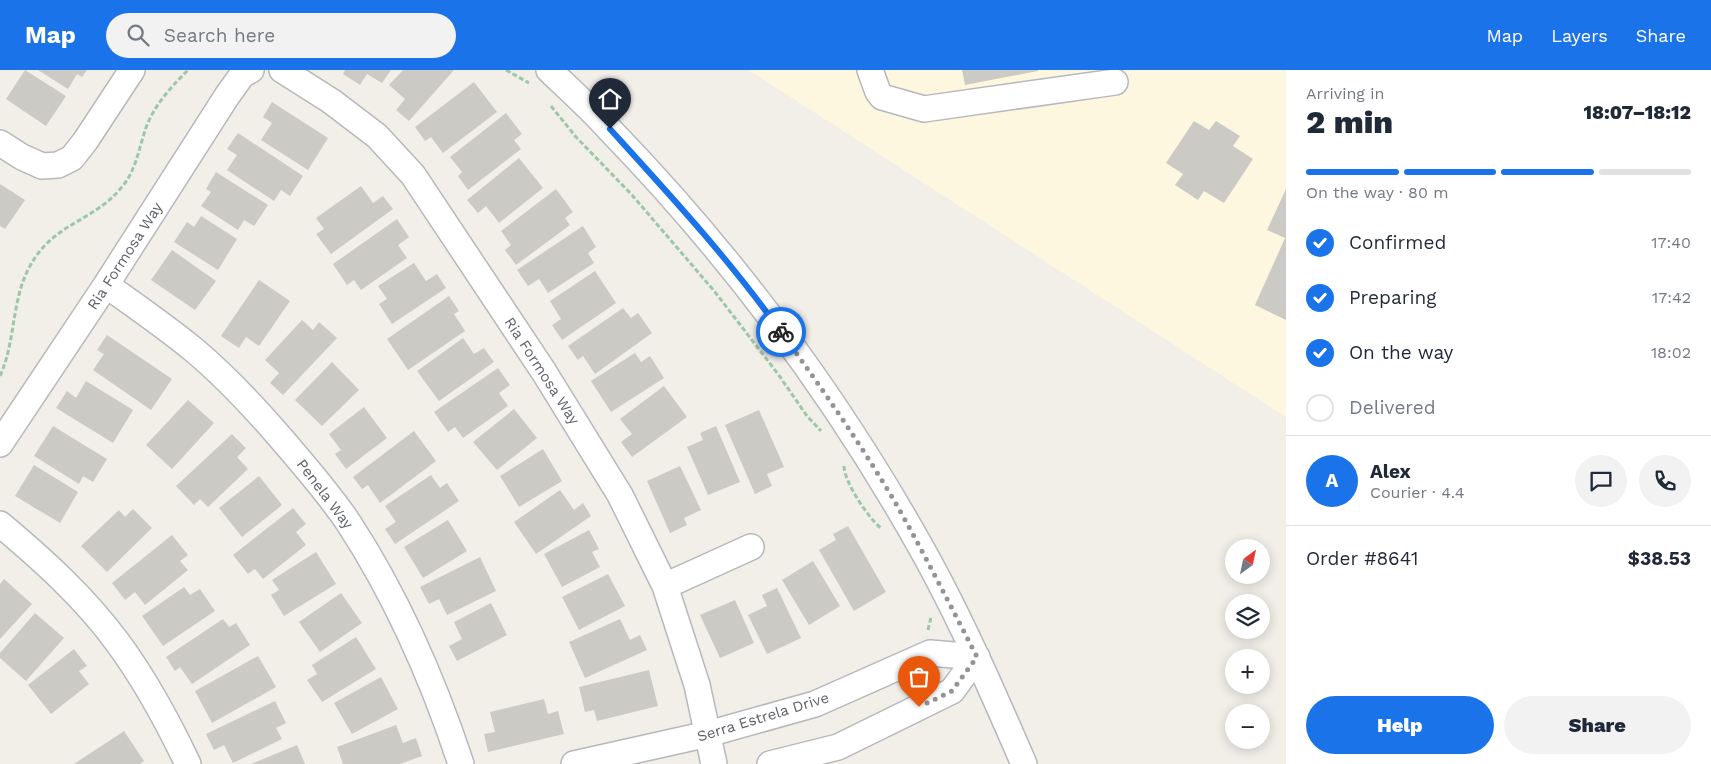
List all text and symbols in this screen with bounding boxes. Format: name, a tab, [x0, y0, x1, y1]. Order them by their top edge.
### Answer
search box	[106, 13, 456, 58]
text: Map	[25, 21, 76, 49]
icon: search	[124, 21, 152, 49]
text: Search here	[164, 24, 275, 47]
text: Map	[1486, 25, 1523, 46]
text: Layers	[1551, 25, 1608, 46]
text: Share	[1636, 25, 1686, 46]
pin	[589, 78, 631, 129]
text: Arriving in	[1306, 84, 1384, 103]
icon: home	[596, 85, 624, 113]
text: 18:07–18:12	[1583, 101, 1691, 124]
text: 2 min	[1306, 103, 1393, 141]
text: On the way · 80 m	[1306, 183, 1449, 202]
street label: Ria Formosa Way	[84, 199, 167, 313]
icon: check	[1306, 229, 1334, 257]
text: Confirmed	[1349, 231, 1446, 254]
text: 17:40	[1651, 233, 1691, 252]
icon: check	[1306, 284, 1334, 312]
text: Preparing	[1349, 286, 1436, 309]
text: 17:42	[1652, 288, 1691, 307]
courier	[756, 307, 806, 357]
street label: Ria Formosa Way	[501, 314, 584, 428]
icon: bike	[767, 318, 795, 346]
icon: check	[1306, 339, 1334, 367]
text: On the way	[1349, 341, 1453, 364]
text: 18:02	[1651, 343, 1691, 362]
text: Delivered	[1349, 396, 1436, 419]
button: chat	[1575, 455, 1627, 507]
button: phone	[1639, 455, 1691, 507]
street label: Penela Way	[293, 456, 357, 533]
text: Alex	[1370, 460, 1411, 483]
text: A	[1326, 469, 1338, 492]
text: Courier · 4.4	[1370, 483, 1465, 502]
north arrow	[1225, 539, 1270, 584]
map controls	[1225, 539, 1270, 749]
text: Order #8641	[1306, 547, 1418, 570]
text: $38.53	[1628, 547, 1691, 570]
button: layers	[1225, 594, 1270, 639]
button: +	[1225, 649, 1270, 694]
pin	[898, 656, 940, 707]
icon: bag	[905, 663, 933, 691]
street label: Serra Estrela Drive	[695, 688, 831, 746]
button: Help	[1306, 696, 1494, 754]
button: Share	[1504, 696, 1691, 754]
button: −	[1225, 704, 1270, 749]

